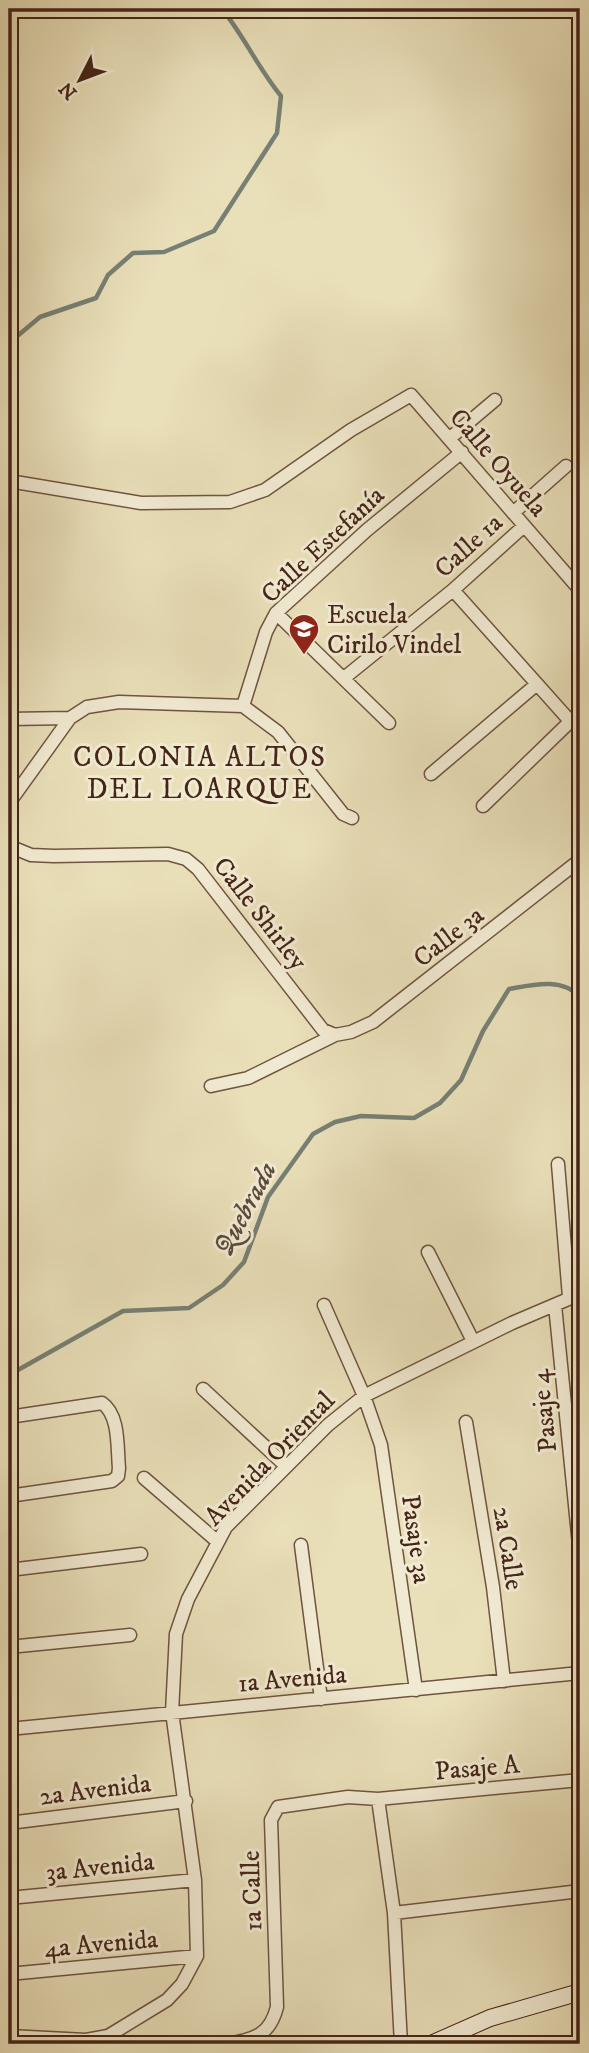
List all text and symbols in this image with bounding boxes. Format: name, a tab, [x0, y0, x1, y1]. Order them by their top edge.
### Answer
north arrow	[46, 46, 116, 116]
text: N	[54, 77, 82, 104]
street label: Calle Oyuela	[442, 402, 554, 524]
street label: Calle Estefanía	[254, 479, 392, 611]
street label: Calle 1a	[428, 507, 510, 585]
place label: Escuela Cirilo Vindel	[327, 599, 461, 662]
school or university icon: Escuela Cirilo Vindel	[287, 612, 321, 656]
district label: COLONIA ALTOS DEL LOARQUE	[73, 740, 327, 807]
street label: Calle Shirley	[205, 851, 315, 978]
street label: Calle 3a	[407, 899, 491, 975]
water label: Quebrada	[206, 1156, 285, 1262]
street label: Pasaje 4	[524, 1367, 565, 1454]
street label: Avenida Oriental	[198, 1385, 343, 1533]
street label: Pasaje 3a	[393, 1493, 438, 1586]
street label: 2a Calle	[485, 1504, 530, 1592]
street label: 1a Avenida	[237, 1658, 348, 1701]
street label: Pasaje A	[433, 1748, 521, 1789]
street label: 2a Avenida	[38, 1767, 153, 1814]
street label: 3a Avenida	[44, 1845, 156, 1890]
street label: 1a Calle	[235, 1850, 270, 1932]
street label: 4a Avenida	[43, 1923, 159, 1966]

